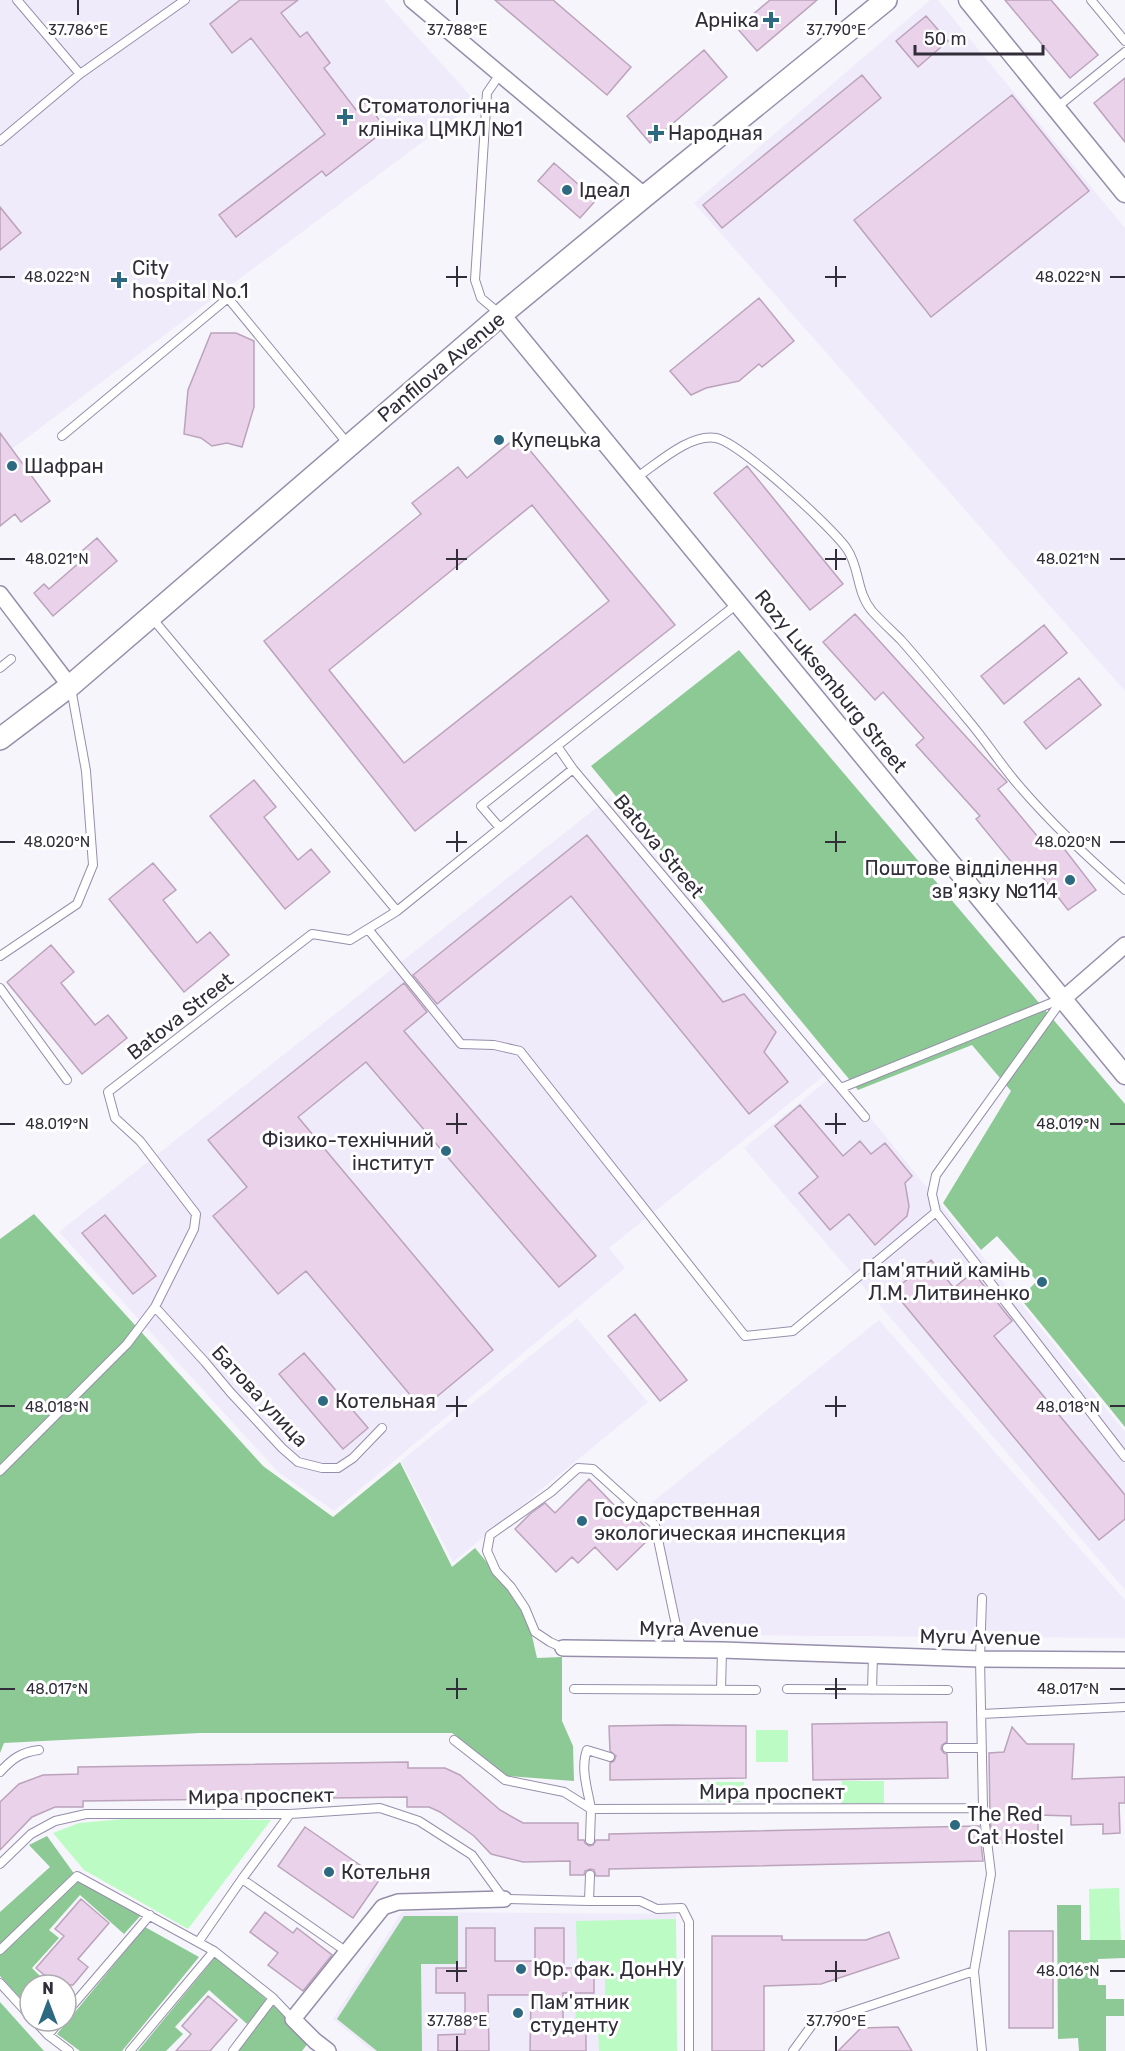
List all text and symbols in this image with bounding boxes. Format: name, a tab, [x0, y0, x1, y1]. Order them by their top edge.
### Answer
place label: Арніка	[695, 8, 759, 32]
marker: Арніка	[764, 13, 778, 27]
scale bar	[915, 18, 1042, 56]
text: 37.786°E	[48, 21, 108, 39]
text: 37.788°E	[427, 21, 487, 39]
text: 37.790°E	[806, 21, 866, 39]
text: 50 m	[924, 28, 967, 50]
place label: Стоматологічна клініка ЦМКЛ №1	[358, 94, 523, 141]
marker: Стоматологічна клініка ЦМКЛ №1	[336, 108, 354, 126]
place label: Народная	[668, 121, 763, 145]
marker: Народная	[649, 126, 663, 140]
place label: Ідеал	[579, 178, 630, 202]
marker: Ідеал	[560, 183, 574, 197]
place label: City hospital No.1	[132, 256, 249, 303]
text: 48.022°N	[24, 268, 90, 286]
text: 48.022°N	[1035, 268, 1101, 286]
marker: City hospital No.1	[110, 271, 128, 289]
street label: Panfilova Avenue	[372, 307, 510, 427]
place label: Купецька	[511, 428, 601, 452]
marker: Купецька	[492, 433, 506, 447]
place label: Шафран	[24, 454, 104, 478]
marker: Шафран	[5, 459, 19, 473]
text: 48.021°N	[25, 550, 89, 568]
text: 48.021°N	[1036, 550, 1100, 568]
street label: Rozy Luksemburg Street	[750, 585, 912, 777]
street label: Batova Street	[609, 789, 709, 903]
text: 48.020°N	[24, 833, 90, 851]
text: 48.020°N	[1035, 833, 1101, 851]
place label: Поштове відділення зв'язку №114	[865, 856, 1058, 903]
marker: Поштове відділення зв'язку №114	[1063, 873, 1077, 887]
street label: Batova Street	[122, 967, 238, 1065]
text: 48.019°N	[25, 1115, 89, 1133]
text: 48.019°N	[1036, 1115, 1100, 1133]
place label: Фізико-технічний інститут	[261, 1128, 434, 1175]
marker: Фізико-технічний інститут	[439, 1144, 453, 1158]
place label: Пам'ятний камінь Л.М. Литвиненко	[862, 1258, 1030, 1305]
marker: Пам'ятний камінь Л.М. Литвиненко	[1035, 1275, 1049, 1289]
street label: Батова улица	[207, 1340, 313, 1452]
place label: Котельная	[335, 1389, 436, 1413]
marker: Котельная	[316, 1394, 330, 1408]
text: 48.018°N	[25, 1398, 89, 1416]
text: 48.018°N	[1036, 1398, 1100, 1416]
place label: Государственная экологическая инспекция	[594, 1498, 846, 1545]
marker: Государственная экологическая инспекция	[575, 1514, 589, 1528]
street label: Myra Avenue	[639, 1616, 759, 1642]
street label: Myru Avenue	[919, 1624, 1041, 1650]
text: 48.017°N	[26, 1680, 88, 1698]
text: 48.017°N	[1037, 1680, 1099, 1698]
street label: Мира проспект	[699, 1780, 845, 1804]
street label: Мира проспект	[188, 1783, 334, 1809]
place label: The Red Cat Hostel	[967, 1802, 1064, 1849]
marker: The Red Cat Hostel	[948, 1818, 962, 1832]
place label: Котельня	[341, 1860, 431, 1884]
marker: Котельня	[322, 1865, 336, 1879]
place label: Юр. фак. ДонНУ	[533, 1957, 684, 1981]
marker: Юр. фак. ДонНУ	[514, 1962, 528, 1976]
text: 48.016°N	[1036, 1962, 1100, 1980]
north arrow	[18, 1973, 78, 2033]
text: N	[42, 1979, 54, 1998]
place label: Пам'ятник студенту	[530, 1990, 630, 2037]
marker: Пам'ятник студенту	[511, 2006, 525, 2020]
text: 37.788°E	[427, 2012, 487, 2030]
text: 37.790°E	[806, 2012, 866, 2030]

